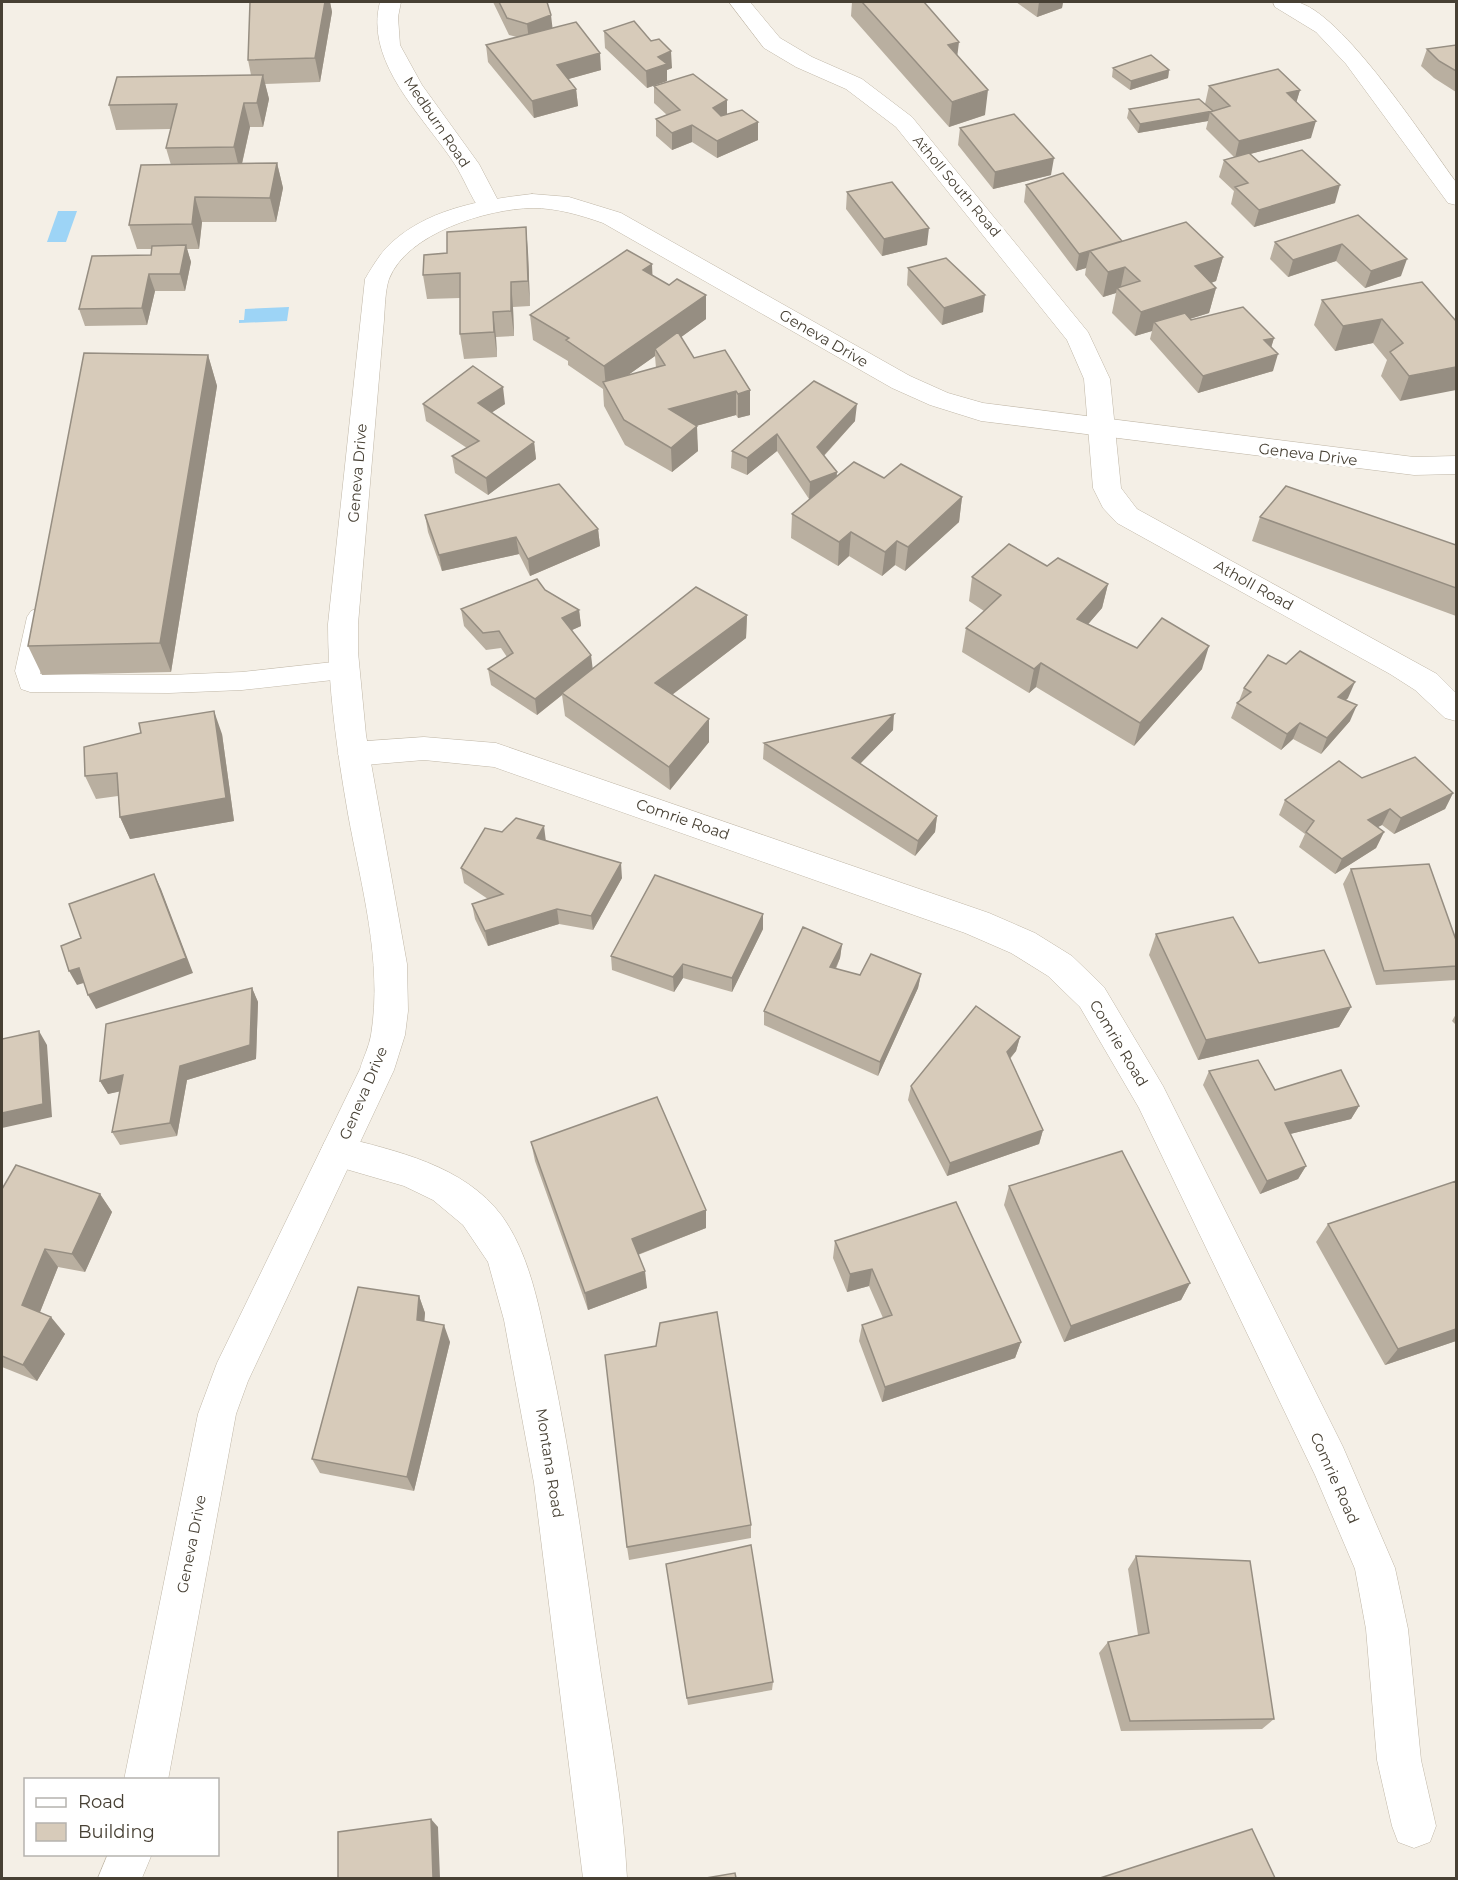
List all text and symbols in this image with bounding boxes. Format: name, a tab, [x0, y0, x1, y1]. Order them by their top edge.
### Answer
street label: Medburn Road	[400, 73, 474, 171]
street label: Atholl South Road	[909, 131, 1005, 241]
street label: Geneva Drive	[776, 305, 872, 371]
street label: Geneva Drive	[343, 423, 371, 523]
street label: Geneva Drive	[1257, 439, 1359, 469]
street label: Atholl Road	[1211, 555, 1297, 615]
street label: Comrie Road	[634, 794, 732, 844]
street label: Comrie Road	[1086, 996, 1152, 1090]
street label: Geneva Drive	[335, 1043, 391, 1143]
street label: Montana Road	[532, 1407, 568, 1519]
street label: Comrie Road	[1306, 1429, 1364, 1527]
street label: Geneva Drive	[172, 1493, 210, 1595]
legend	[24, 1778, 219, 1856]
text: Road	[78, 1791, 125, 1813]
text: Building	[78, 1821, 155, 1843]

